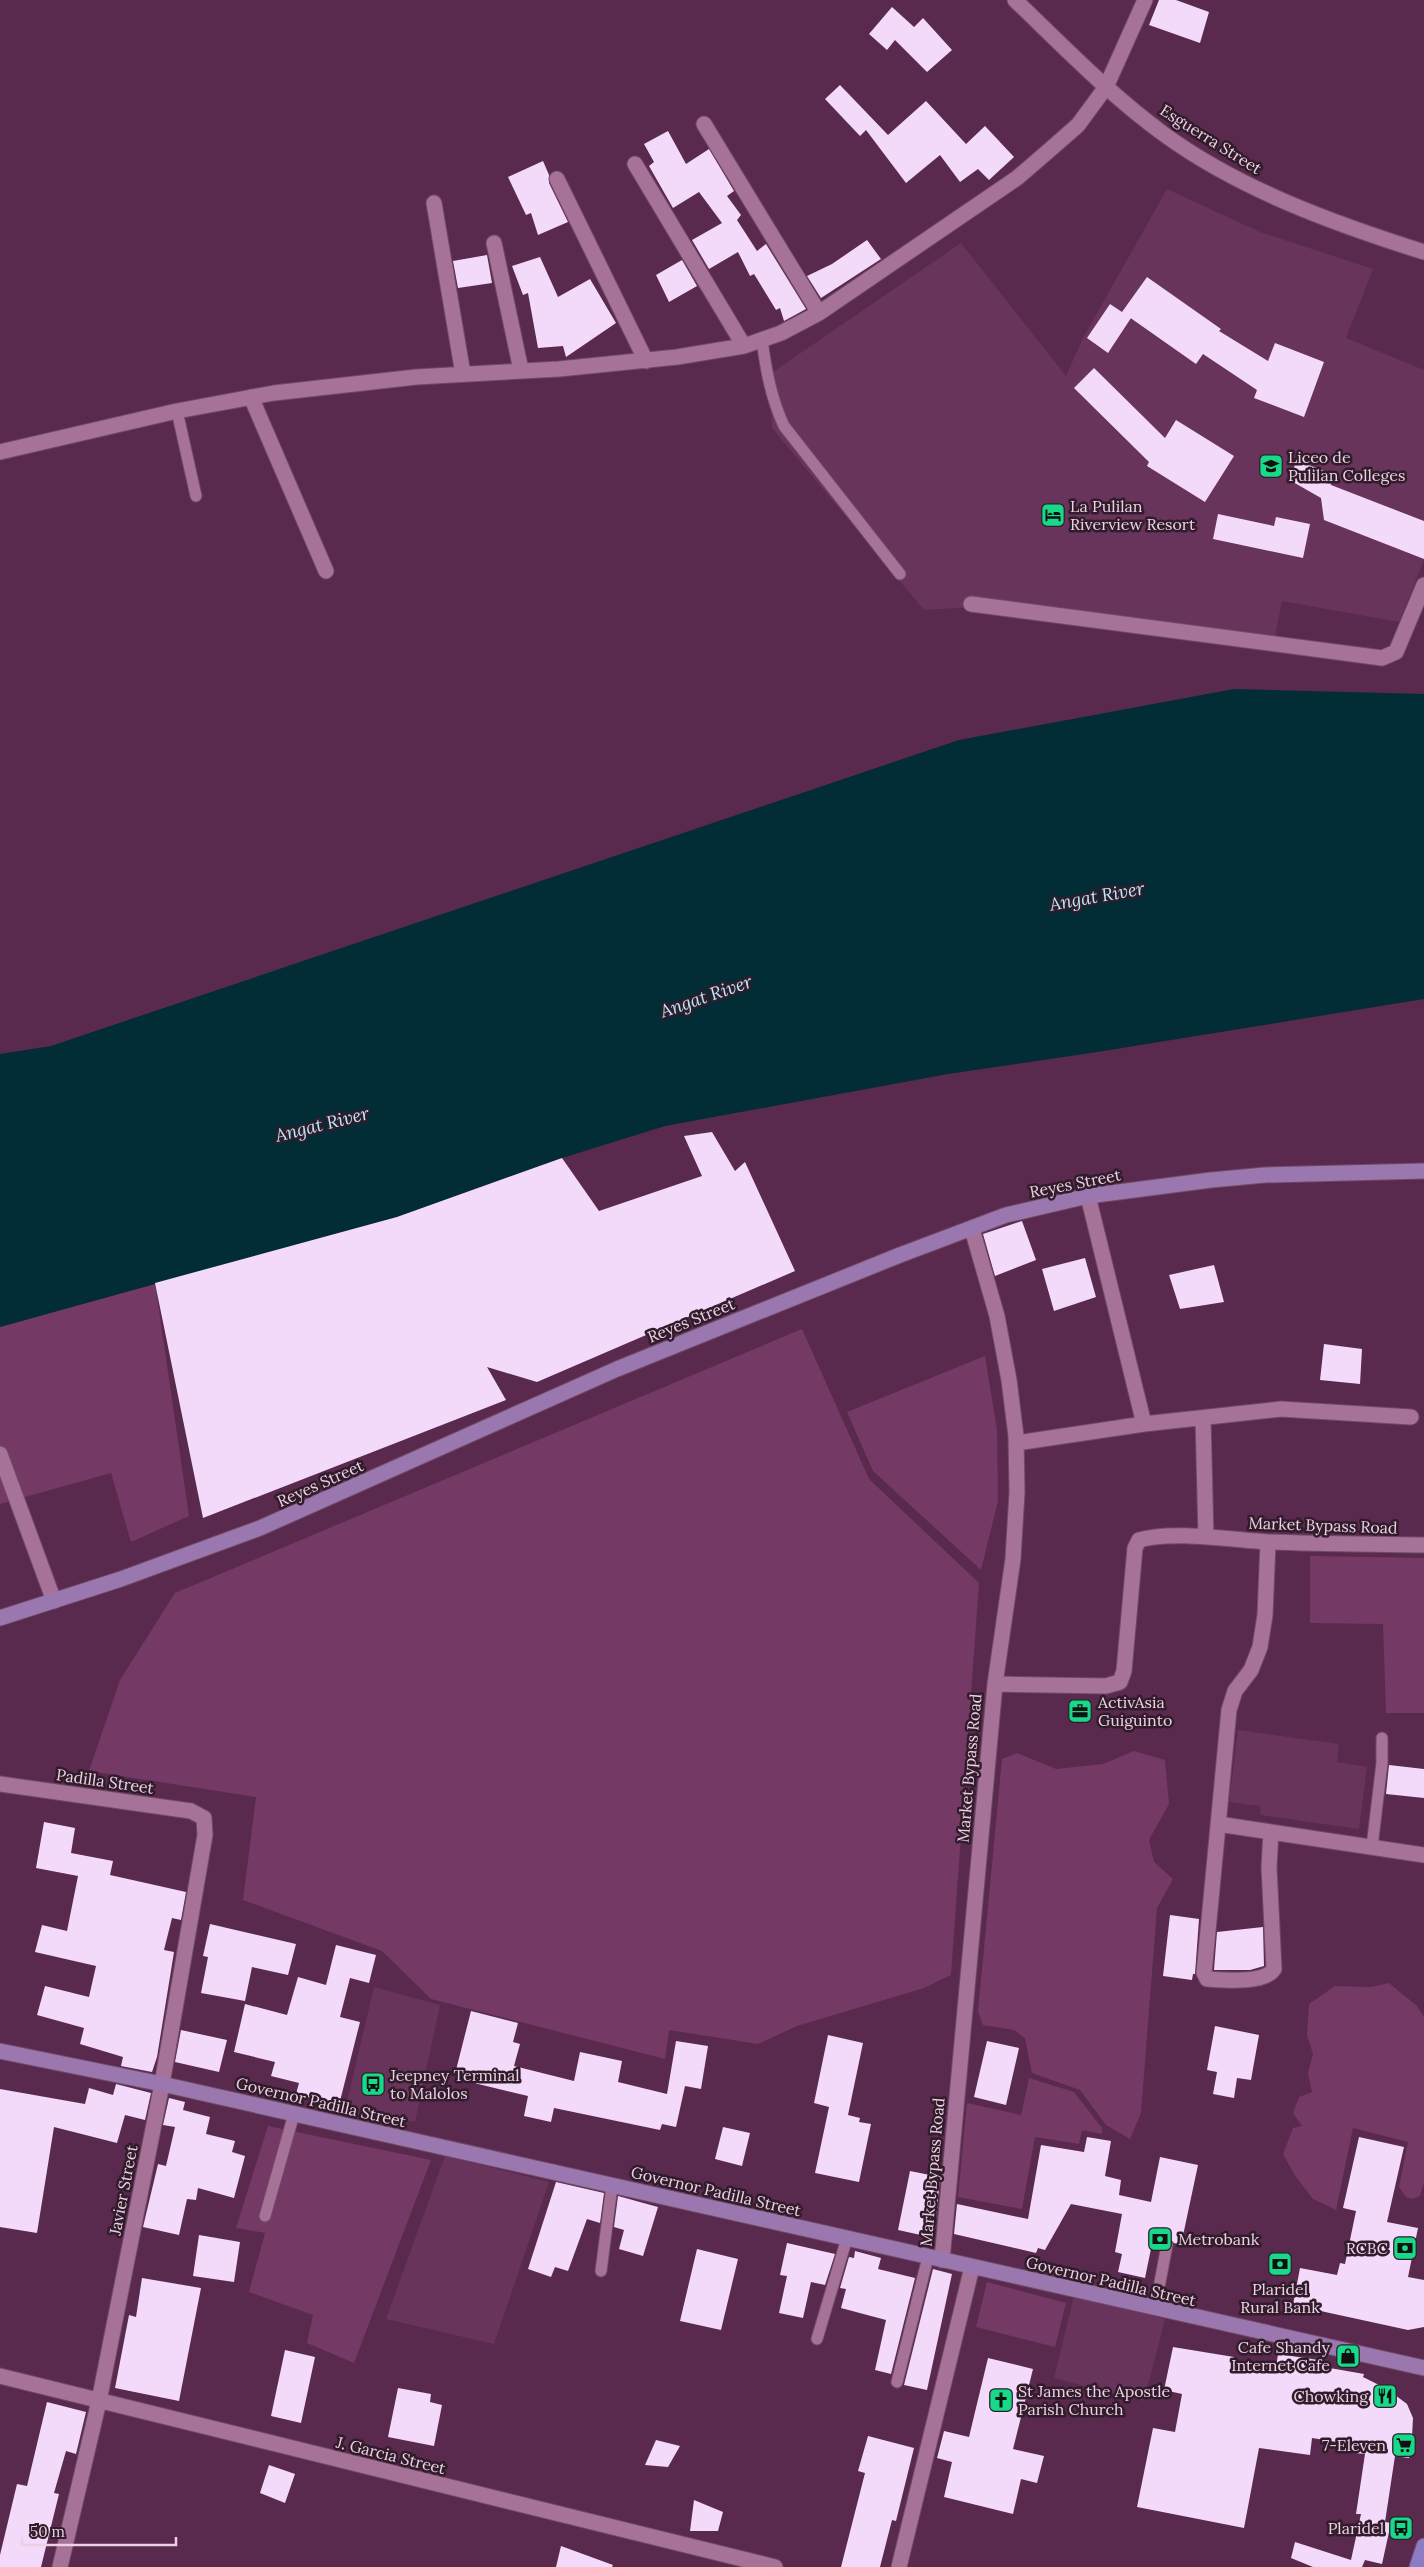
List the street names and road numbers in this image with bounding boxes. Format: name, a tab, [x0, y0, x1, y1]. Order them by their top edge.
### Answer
street label: Esguerra Street	[1157, 100, 1266, 179]
street label: Reyes Street	[1028, 1164, 1123, 1202]
street label: Reyes Street	[644, 1293, 738, 1347]
street label: Reyes Street	[274, 1455, 367, 1511]
street label: Market Bypass Road	[1248, 1512, 1398, 1538]
street label: Market Bypass Road	[953, 1692, 986, 1843]
street label: Padilla Street	[55, 1764, 156, 1798]
street label: Governor Padilla Street	[234, 2073, 409, 2131]
street label: Market Bypass Road	[916, 2096, 949, 2247]
street label: Javier Street	[104, 2142, 142, 2238]
street label: Governor Padilla Street	[629, 2162, 804, 2220]
street label: Governor Padilla Street	[1024, 2252, 1199, 2310]
street label: J. Garcia Street	[333, 2432, 448, 2478]

